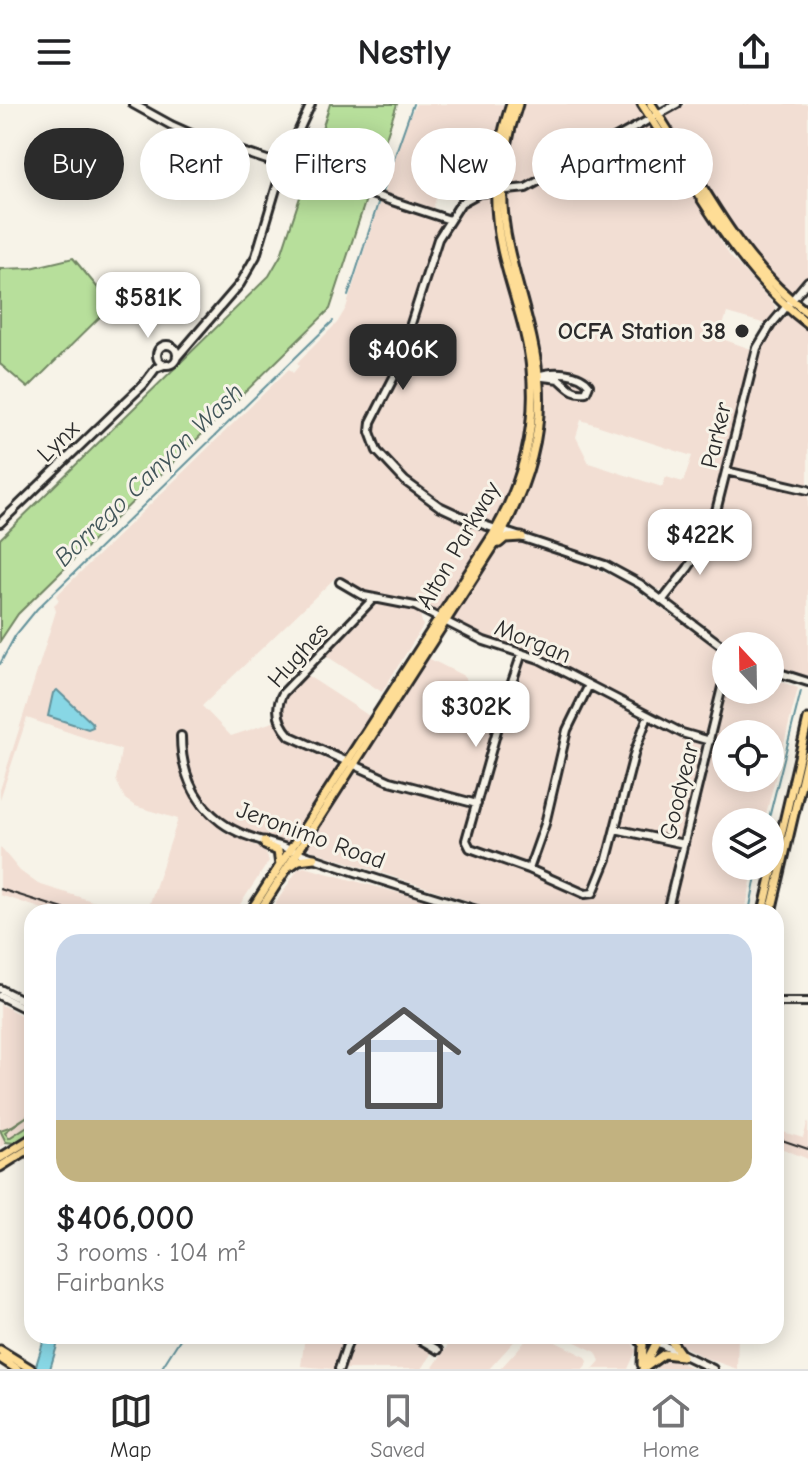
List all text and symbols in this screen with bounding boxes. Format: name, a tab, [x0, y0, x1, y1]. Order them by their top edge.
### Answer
icon: menu	[32, 30, 76, 74]
icon: share	[732, 30, 776, 74]
text: Nestly	[357, 32, 451, 73]
chip: Buy	[24, 128, 124, 200]
chip: Rent	[140, 128, 250, 200]
chip: Filters	[266, 128, 395, 200]
chip: New	[411, 128, 516, 200]
chip: Apartment	[532, 128, 713, 200]
pin: $581K	[92, 272, 204, 340]
text: $581K	[114, 283, 182, 313]
place label: OCFA Station 38	[558, 317, 726, 345]
marker: OCFA Station 38	[733, 322, 751, 340]
pin: $406K	[347, 324, 459, 392]
text: $406K	[368, 335, 438, 365]
water label: Borrego Canyon Wash	[48, 377, 250, 573]
street label: Parker	[695, 399, 737, 471]
street label: Lynx	[31, 414, 85, 468]
street label: Alton Parkway	[410, 476, 506, 614]
pin: $422K	[644, 509, 756, 577]
text: $422K	[666, 520, 734, 550]
street label: Morgan	[491, 613, 575, 669]
street label: Hughes	[262, 617, 334, 693]
north arrow	[712, 632, 784, 704]
map controls	[712, 632, 784, 880]
pin: $302K	[420, 681, 532, 749]
text: $302K	[441, 692, 511, 722]
button: locate	[712, 720, 784, 792]
street label: Goodyear	[653, 739, 705, 843]
street label: Jeronimo Road	[233, 795, 389, 875]
button: layers	[712, 808, 784, 880]
icon: home	[332, 986, 476, 1130]
text: $406,000	[56, 1198, 194, 1238]
text: 3 rooms · 104 m²	[56, 1238, 245, 1268]
text: Fairbanks	[56, 1268, 164, 1298]
tab: Map	[109, 1389, 153, 1463]
tab: Saved	[370, 1389, 425, 1463]
tab: Home	[642, 1389, 699, 1463]

